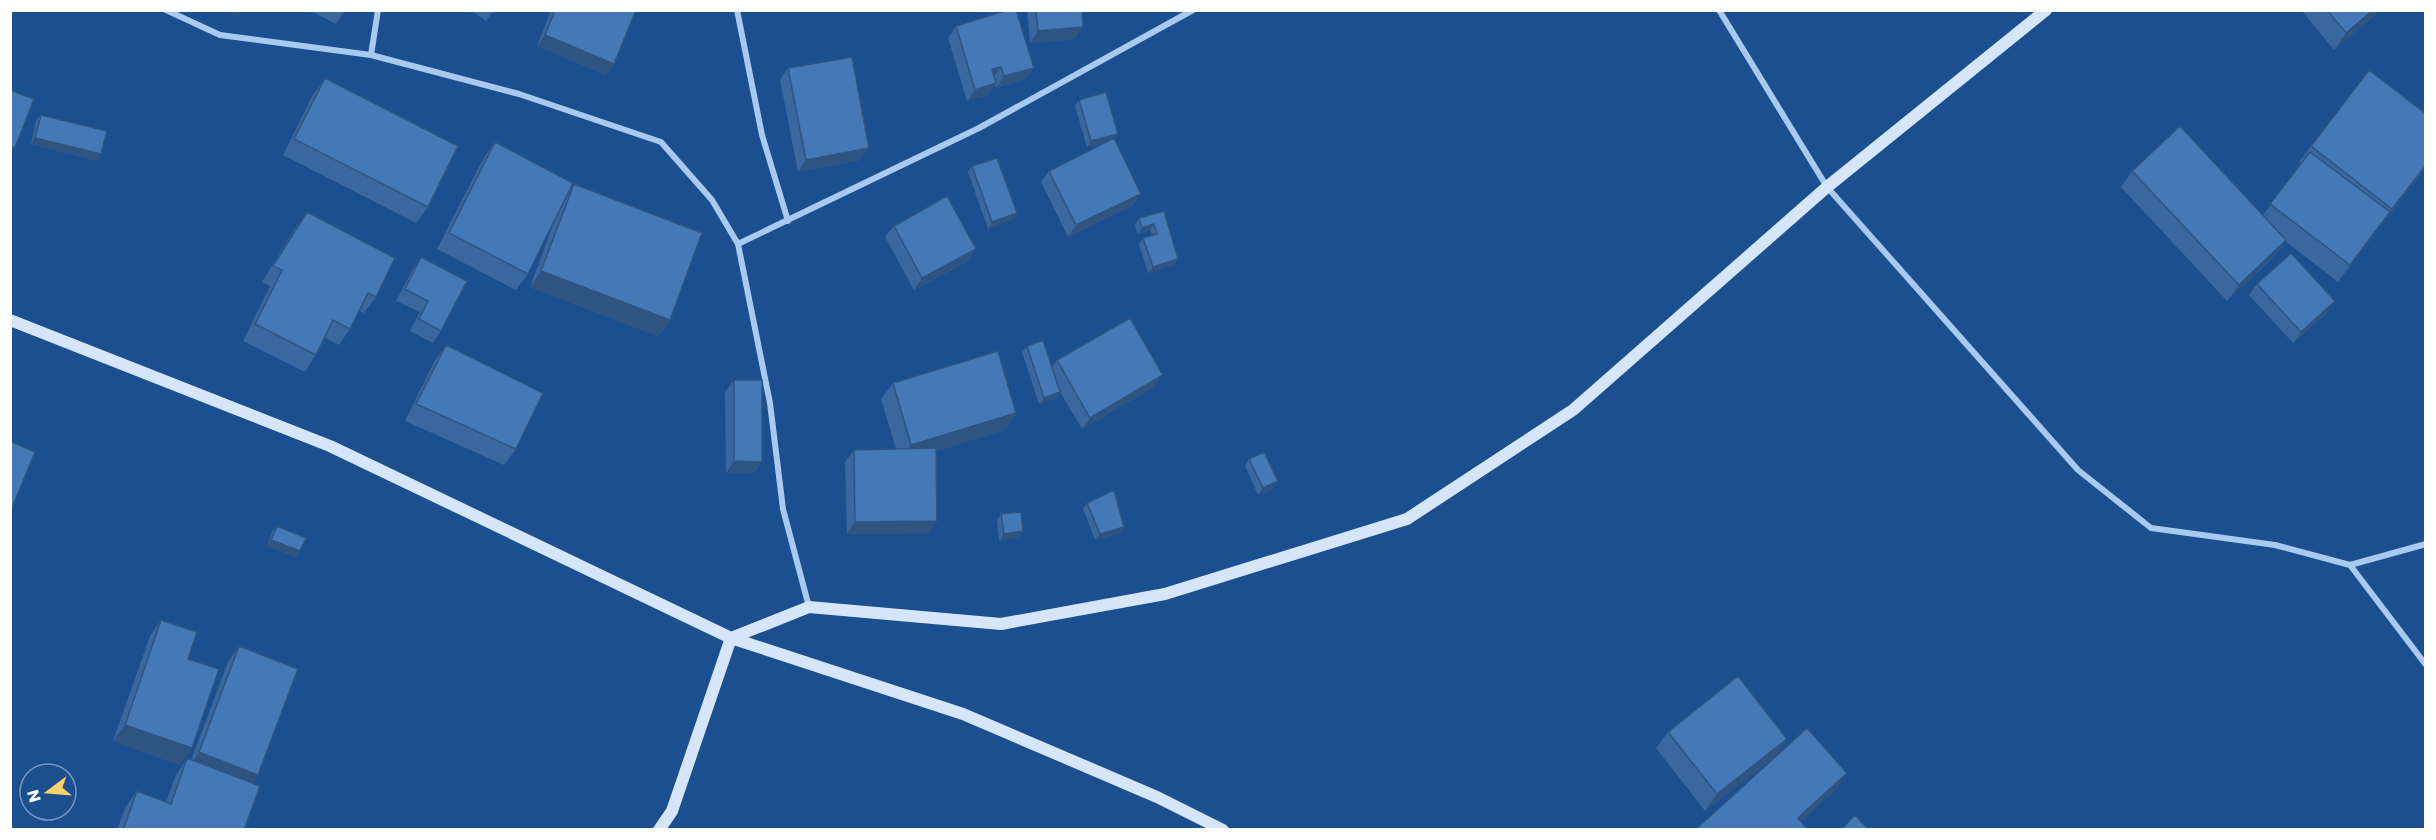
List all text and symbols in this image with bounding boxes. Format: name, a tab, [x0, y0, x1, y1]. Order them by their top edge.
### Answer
north arrow	[18, 762, 78, 822]
text: N	[21, 787, 47, 805]

